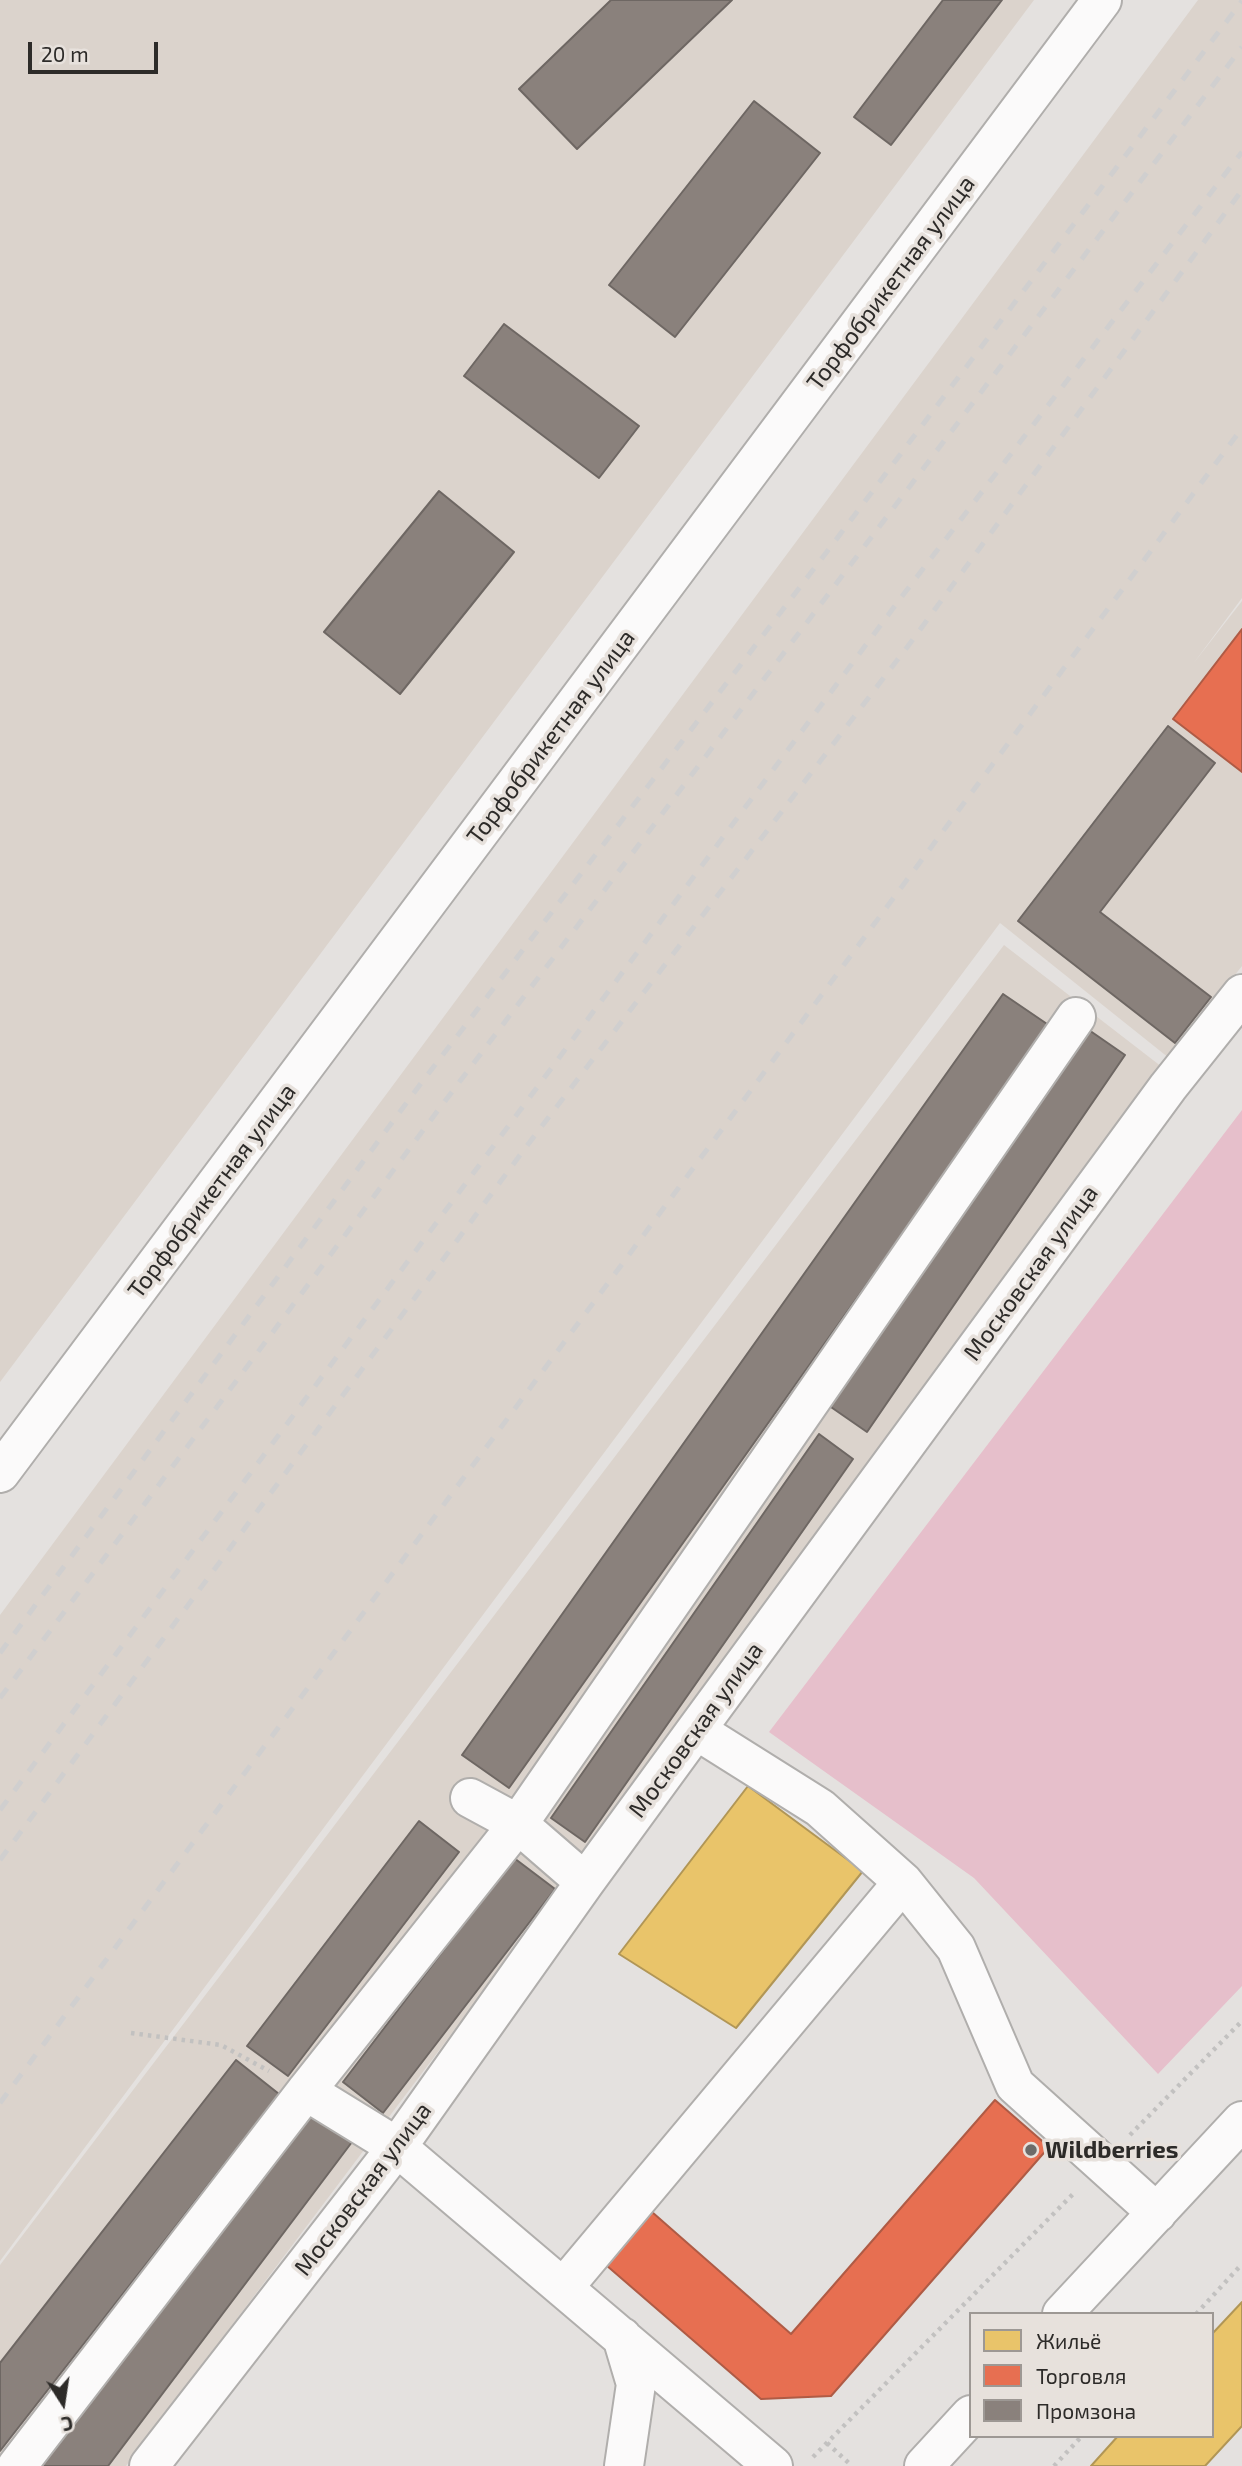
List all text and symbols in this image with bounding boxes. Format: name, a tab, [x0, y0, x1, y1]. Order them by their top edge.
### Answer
scale bar	[32, 28, 161, 72]
text: 20 m	[41, 41, 89, 66]
street label: Торфобрикетная улица	[801, 170, 981, 396]
street label: Торфобрикетная улица	[461, 624, 641, 850]
street label: Торфобрикетная улица	[122, 1078, 302, 1304]
street label: Московская улица	[958, 1180, 1104, 1366]
street label: Московская улица	[623, 1637, 769, 1823]
street label: Московская улица	[288, 2097, 438, 2281]
place label: Wildberries	[1045, 2136, 1178, 2164]
marker: Wildberries	[1023, 2142, 1039, 2158]
legend	[969, 2312, 1214, 2438]
text: Жильё	[1036, 2328, 1101, 2353]
text: Торговля	[1036, 2363, 1126, 2388]
north arrow	[28, 2368, 98, 2438]
text: Промзона	[1036, 2398, 1136, 2423]
text: С	[60, 2412, 75, 2436]

